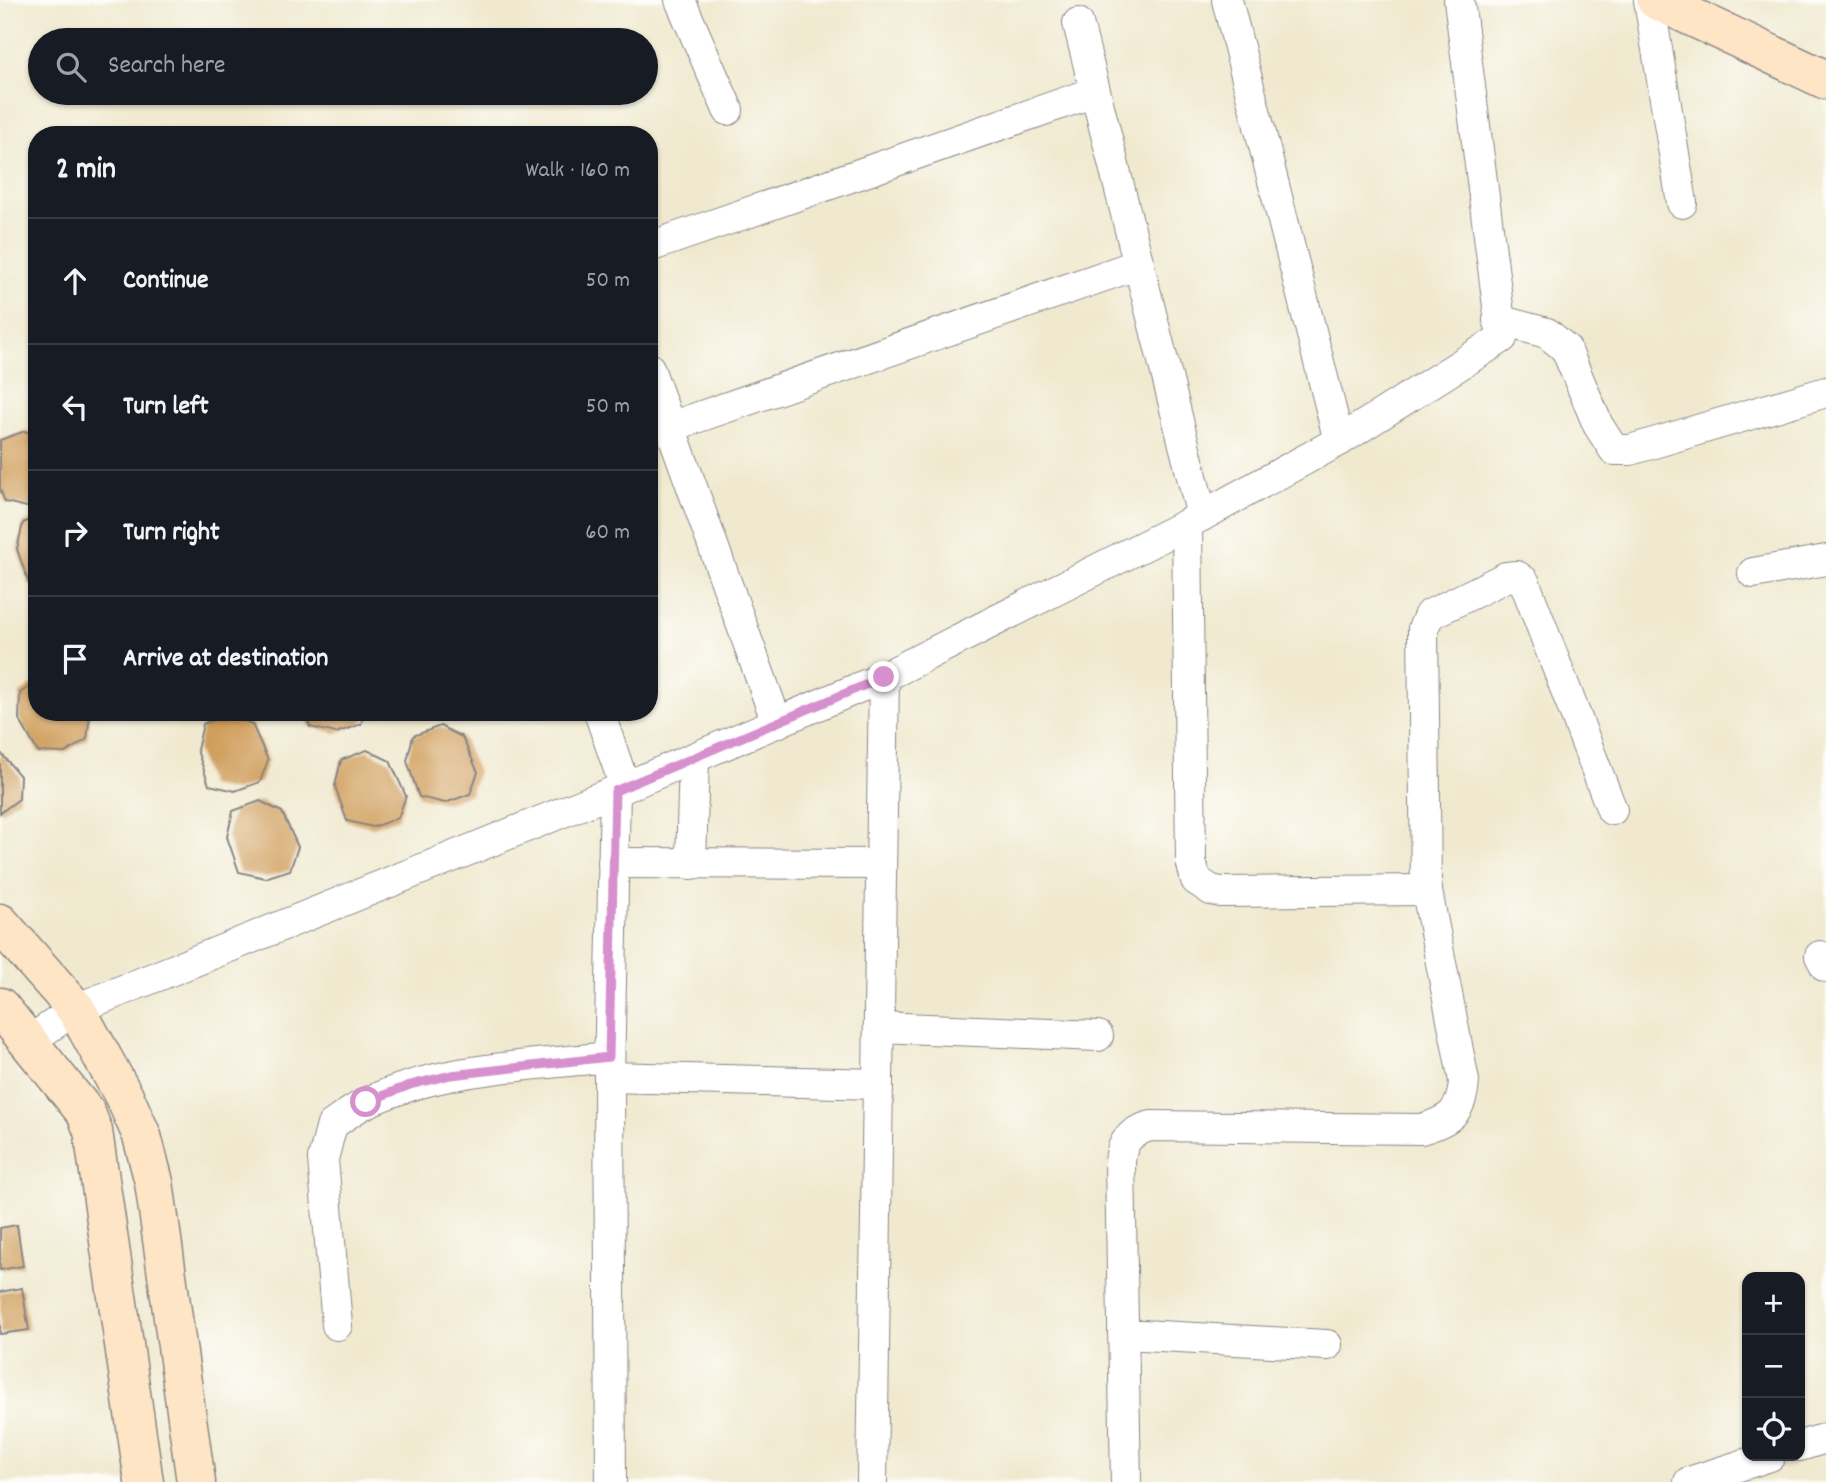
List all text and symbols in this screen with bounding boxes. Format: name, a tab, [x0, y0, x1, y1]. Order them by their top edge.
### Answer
search box	[28, 28, 658, 105]
icon: search	[52, 48, 90, 86]
text: Search here	[108, 48, 226, 85]
text: 2 min	[56, 150, 116, 193]
text: Walk · 160 m	[525, 155, 630, 188]
icon: ahead	[56, 262, 94, 300]
text: Continue	[123, 263, 208, 300]
text: 50 m	[586, 265, 630, 298]
icon: left	[56, 388, 94, 426]
text: Turn left	[123, 389, 209, 426]
text: 50 m	[586, 391, 630, 424]
icon: right	[56, 514, 94, 552]
text: Turn right	[123, 515, 220, 552]
text: 60 m	[585, 517, 630, 550]
icon: arrive	[56, 640, 94, 678]
text: Arrive at destination	[123, 641, 328, 678]
route end	[868, 661, 899, 692]
route start	[350, 1086, 381, 1117]
map controls	[1742, 1272, 1805, 1461]
button: +	[1742, 1272, 1805, 1335]
button: −	[1742, 1335, 1805, 1398]
button: locate	[1742, 1398, 1805, 1461]

